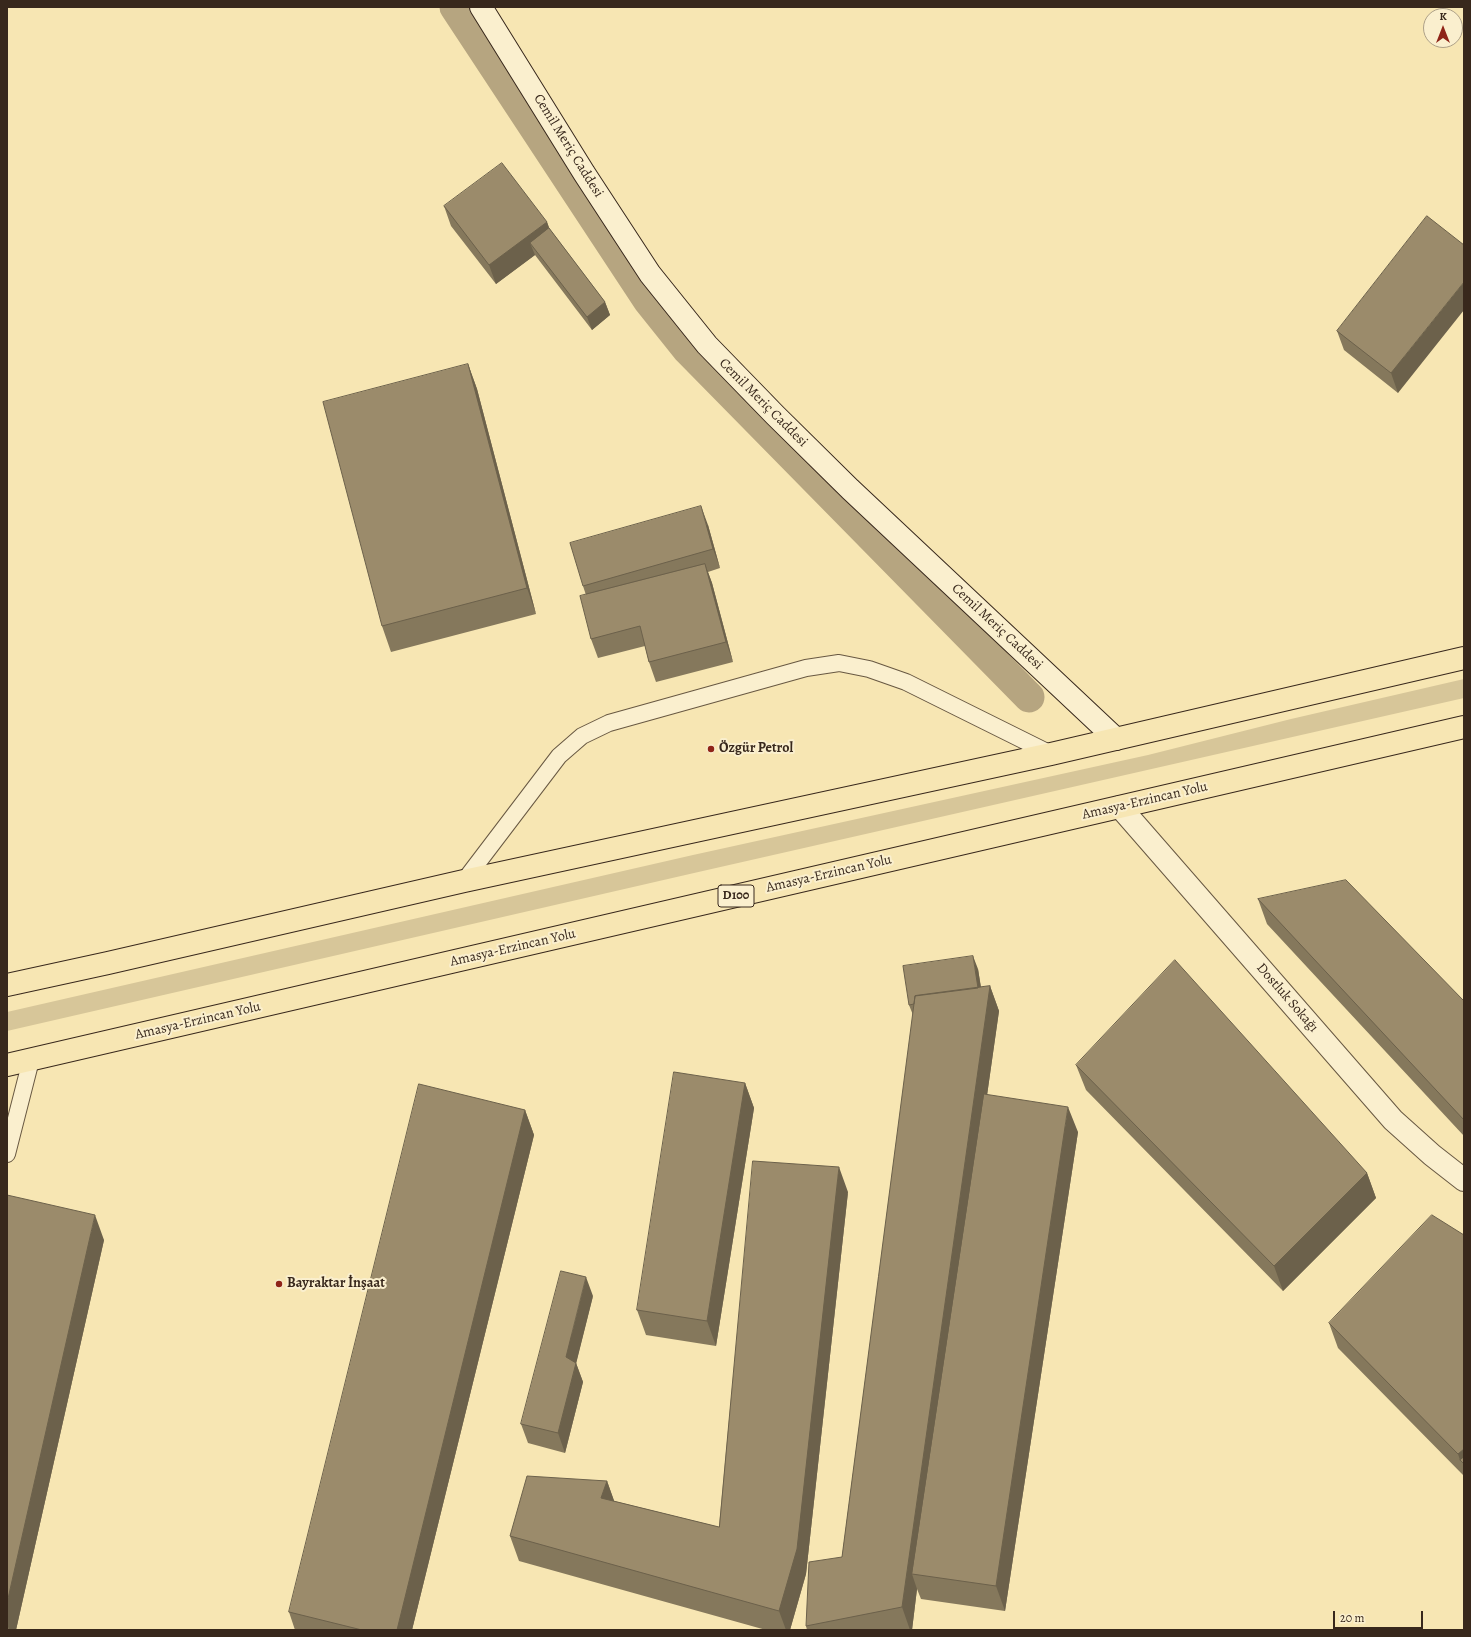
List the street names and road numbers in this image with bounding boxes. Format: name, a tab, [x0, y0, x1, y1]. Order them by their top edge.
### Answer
street label: Cemil Meriç Caddesi	[529, 91, 607, 201]
street label: Cemil Meriç Caddesi	[715, 355, 811, 451]
street label: Cemil Meriç Caddesi	[948, 580, 1046, 674]
street label: Amasya-Erzincan Yolu	[1081, 778, 1209, 824]
street label: Amasya-Erzincan Yolu	[765, 851, 893, 897]
road number: D100	[718, 885, 754, 907]
street label: Amasya-Erzincan Yolu	[449, 925, 577, 971]
street label: Dostluk Sokağı	[1252, 960, 1322, 1036]
street label: Amasya-Erzincan Yolu	[134, 998, 262, 1044]

